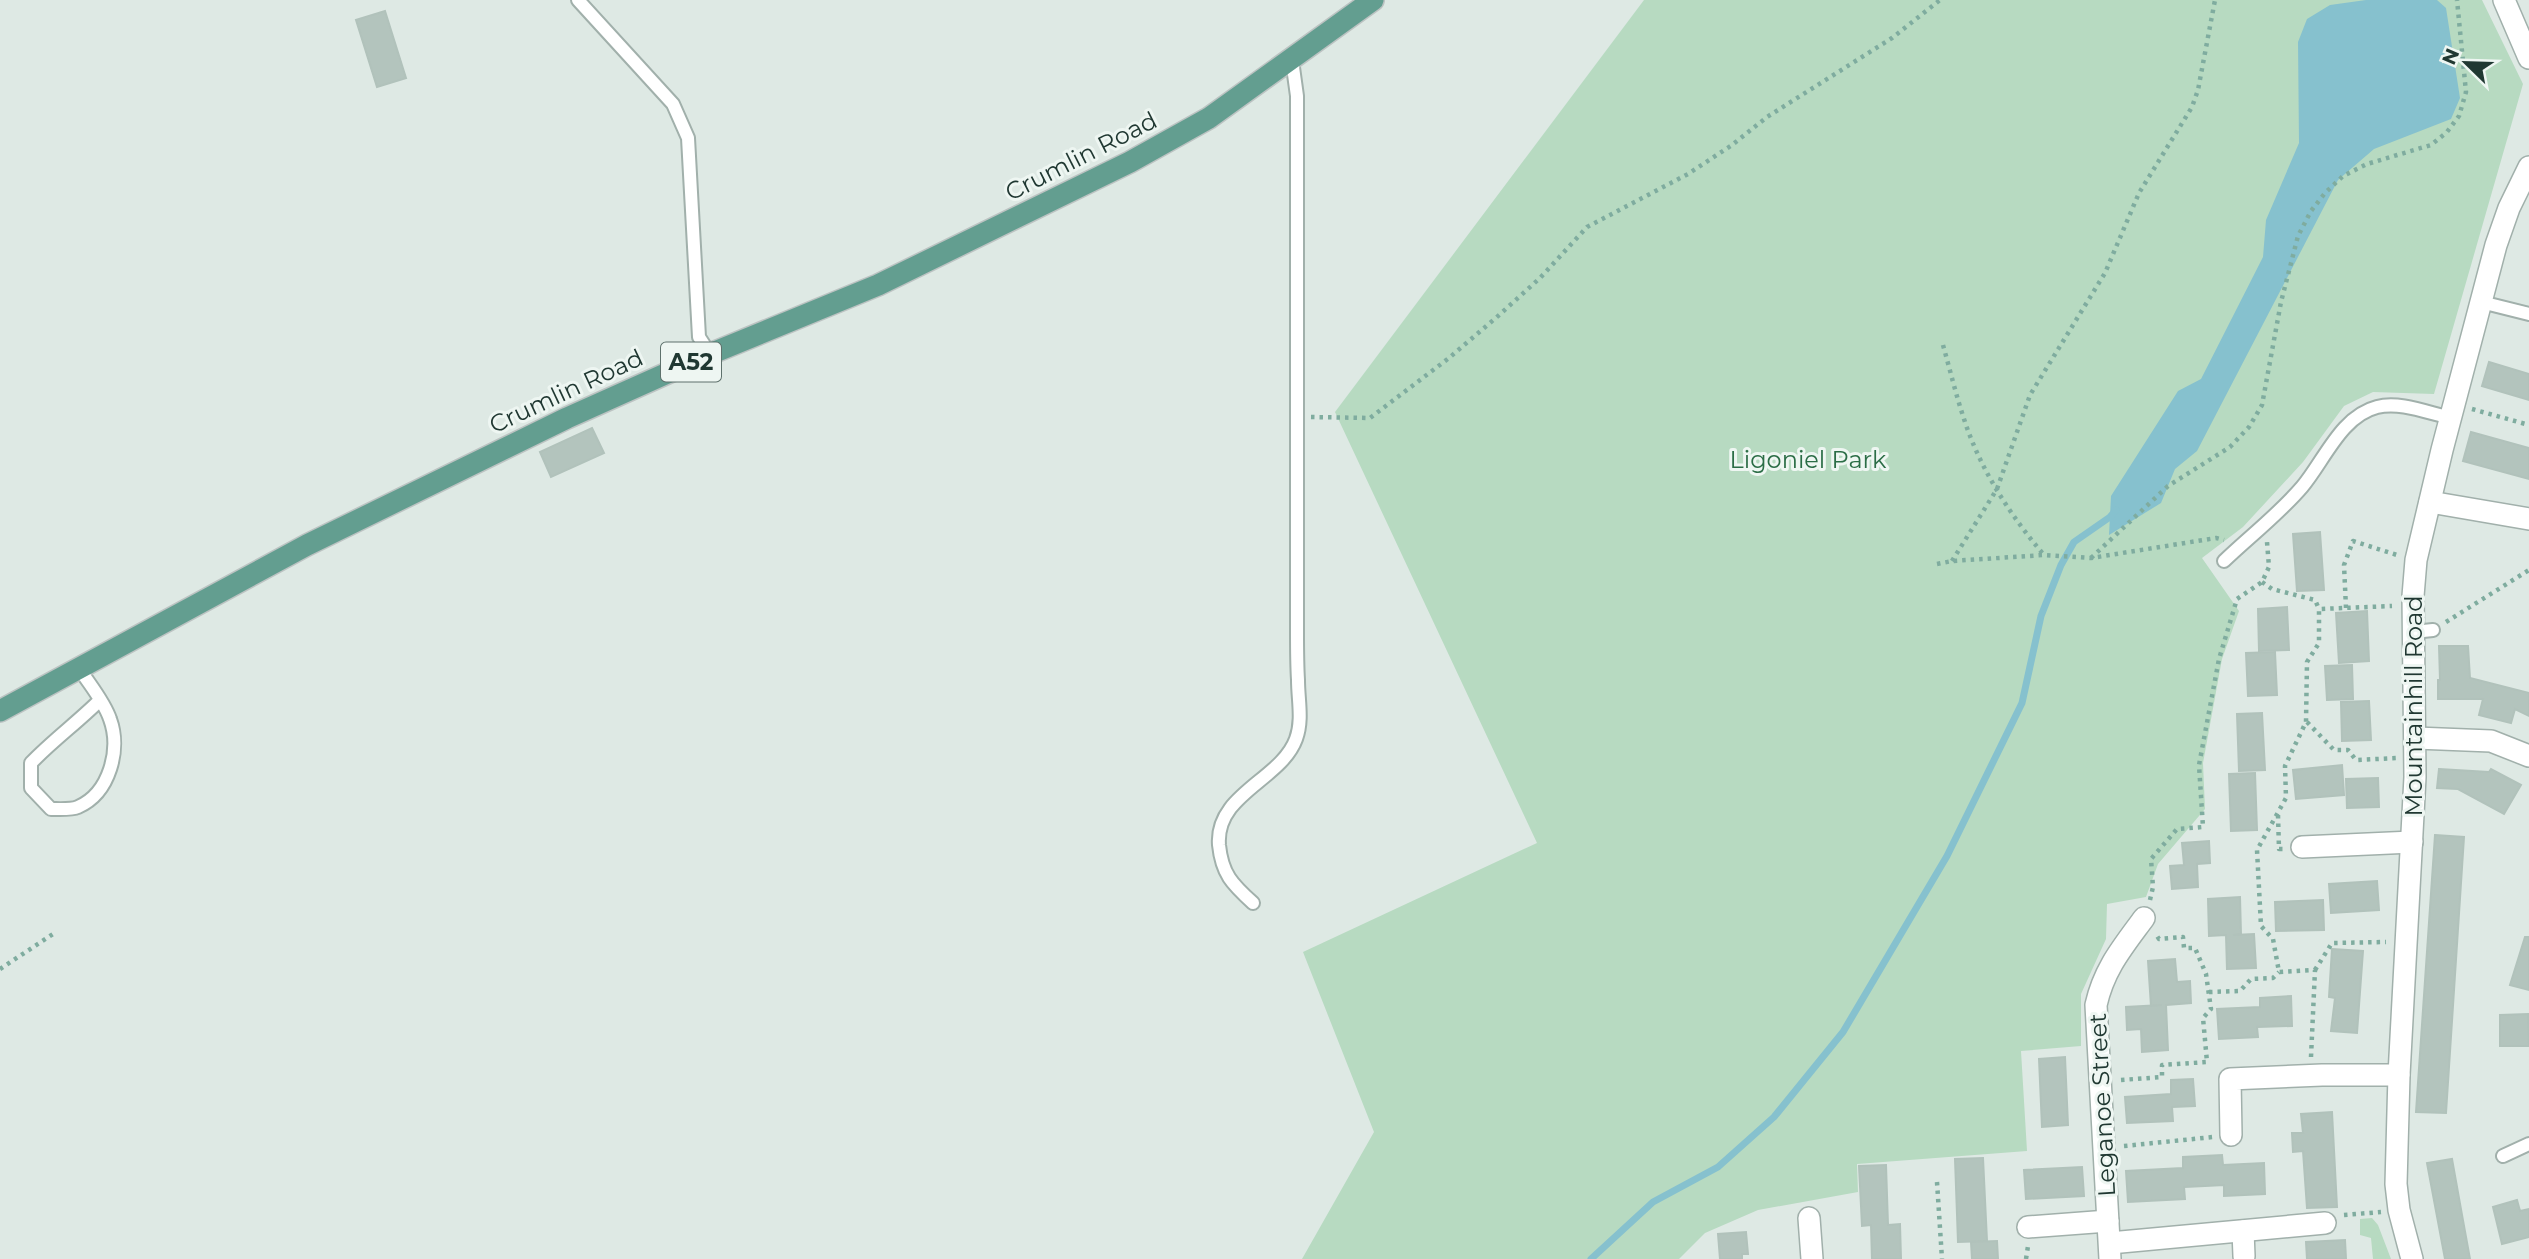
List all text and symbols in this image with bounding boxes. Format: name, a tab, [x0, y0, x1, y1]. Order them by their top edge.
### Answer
north arrow	[2431, 28, 2501, 98]
text: N	[2437, 45, 2464, 68]
street label: Crumlin Road	[1000, 105, 1162, 207]
road number: A52	[661, 342, 721, 382]
street label: Crumlin Road	[484, 343, 648, 439]
park label: Ligoniel Park	[1730, 445, 1887, 474]
street label: Mountainhill Road	[2399, 595, 2428, 817]
street label: Leganoe Street	[2083, 1012, 2121, 1197]

